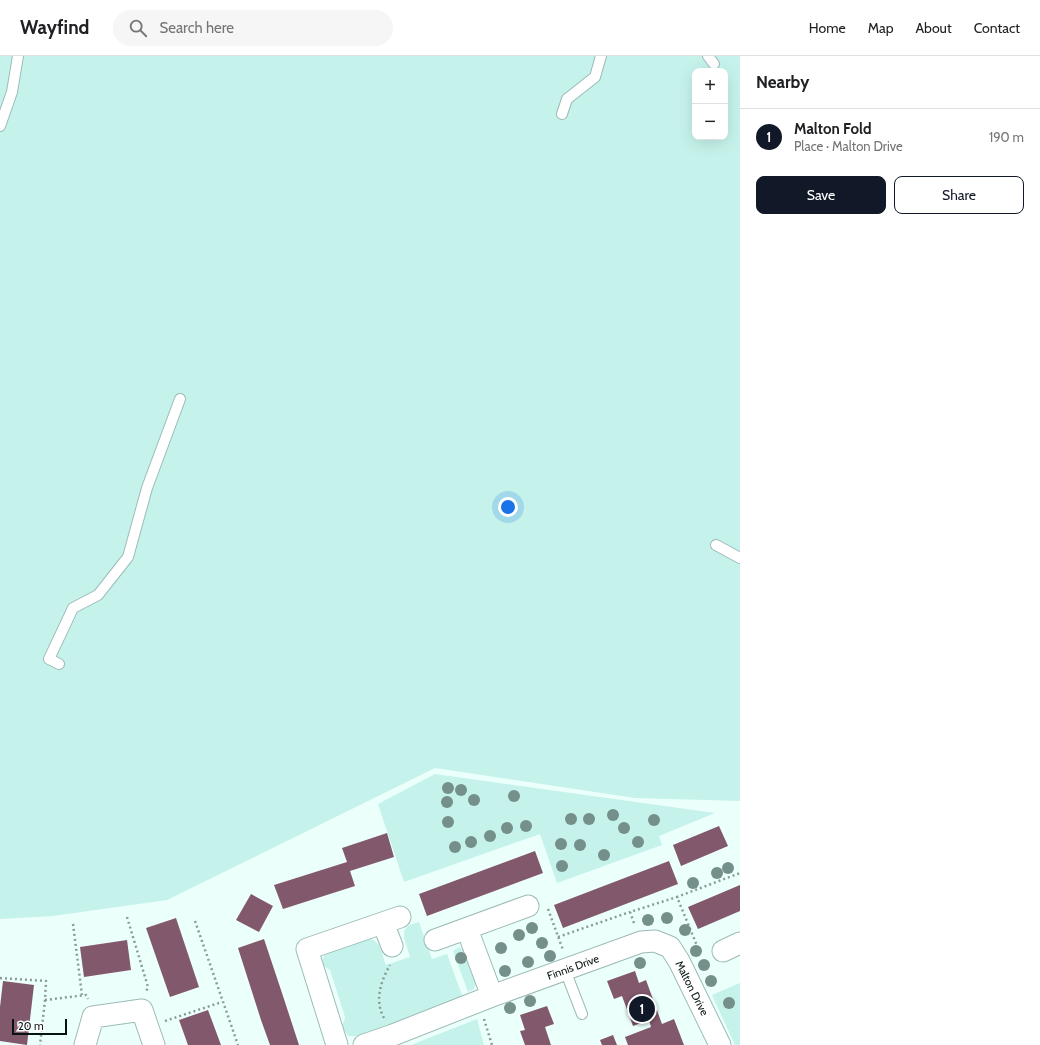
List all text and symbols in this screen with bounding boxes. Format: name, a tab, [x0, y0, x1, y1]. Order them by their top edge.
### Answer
search box	[113, 10, 393, 46]
text: Wayfind	[20, 16, 89, 39]
icon: search	[127, 17, 149, 39]
text: Search here	[159, 19, 234, 37]
text: Home	[809, 19, 846, 37]
text: Map	[868, 19, 893, 37]
text: About	[915, 19, 952, 37]
text: Contact	[974, 19, 1020, 37]
map controls	[692, 68, 728, 140]
button: +	[692, 68, 728, 104]
text: Nearby	[756, 72, 809, 92]
button: −	[692, 104, 728, 140]
text: Malton Fold	[794, 120, 871, 138]
text: 1	[767, 129, 771, 145]
text: 190 m	[989, 129, 1024, 145]
text: Place · Malton Drive	[794, 138, 903, 154]
button: Save	[756, 176, 886, 214]
button: Share	[894, 176, 1024, 214]
your location	[498, 497, 518, 517]
street label: Finnis Drive	[545, 951, 601, 983]
street label: Malton Drive	[672, 958, 712, 1018]
pin: 1	[629, 994, 655, 1024]
scale bar	[12, 1017, 67, 1036]
text: 20 m	[18, 1019, 44, 1033]

